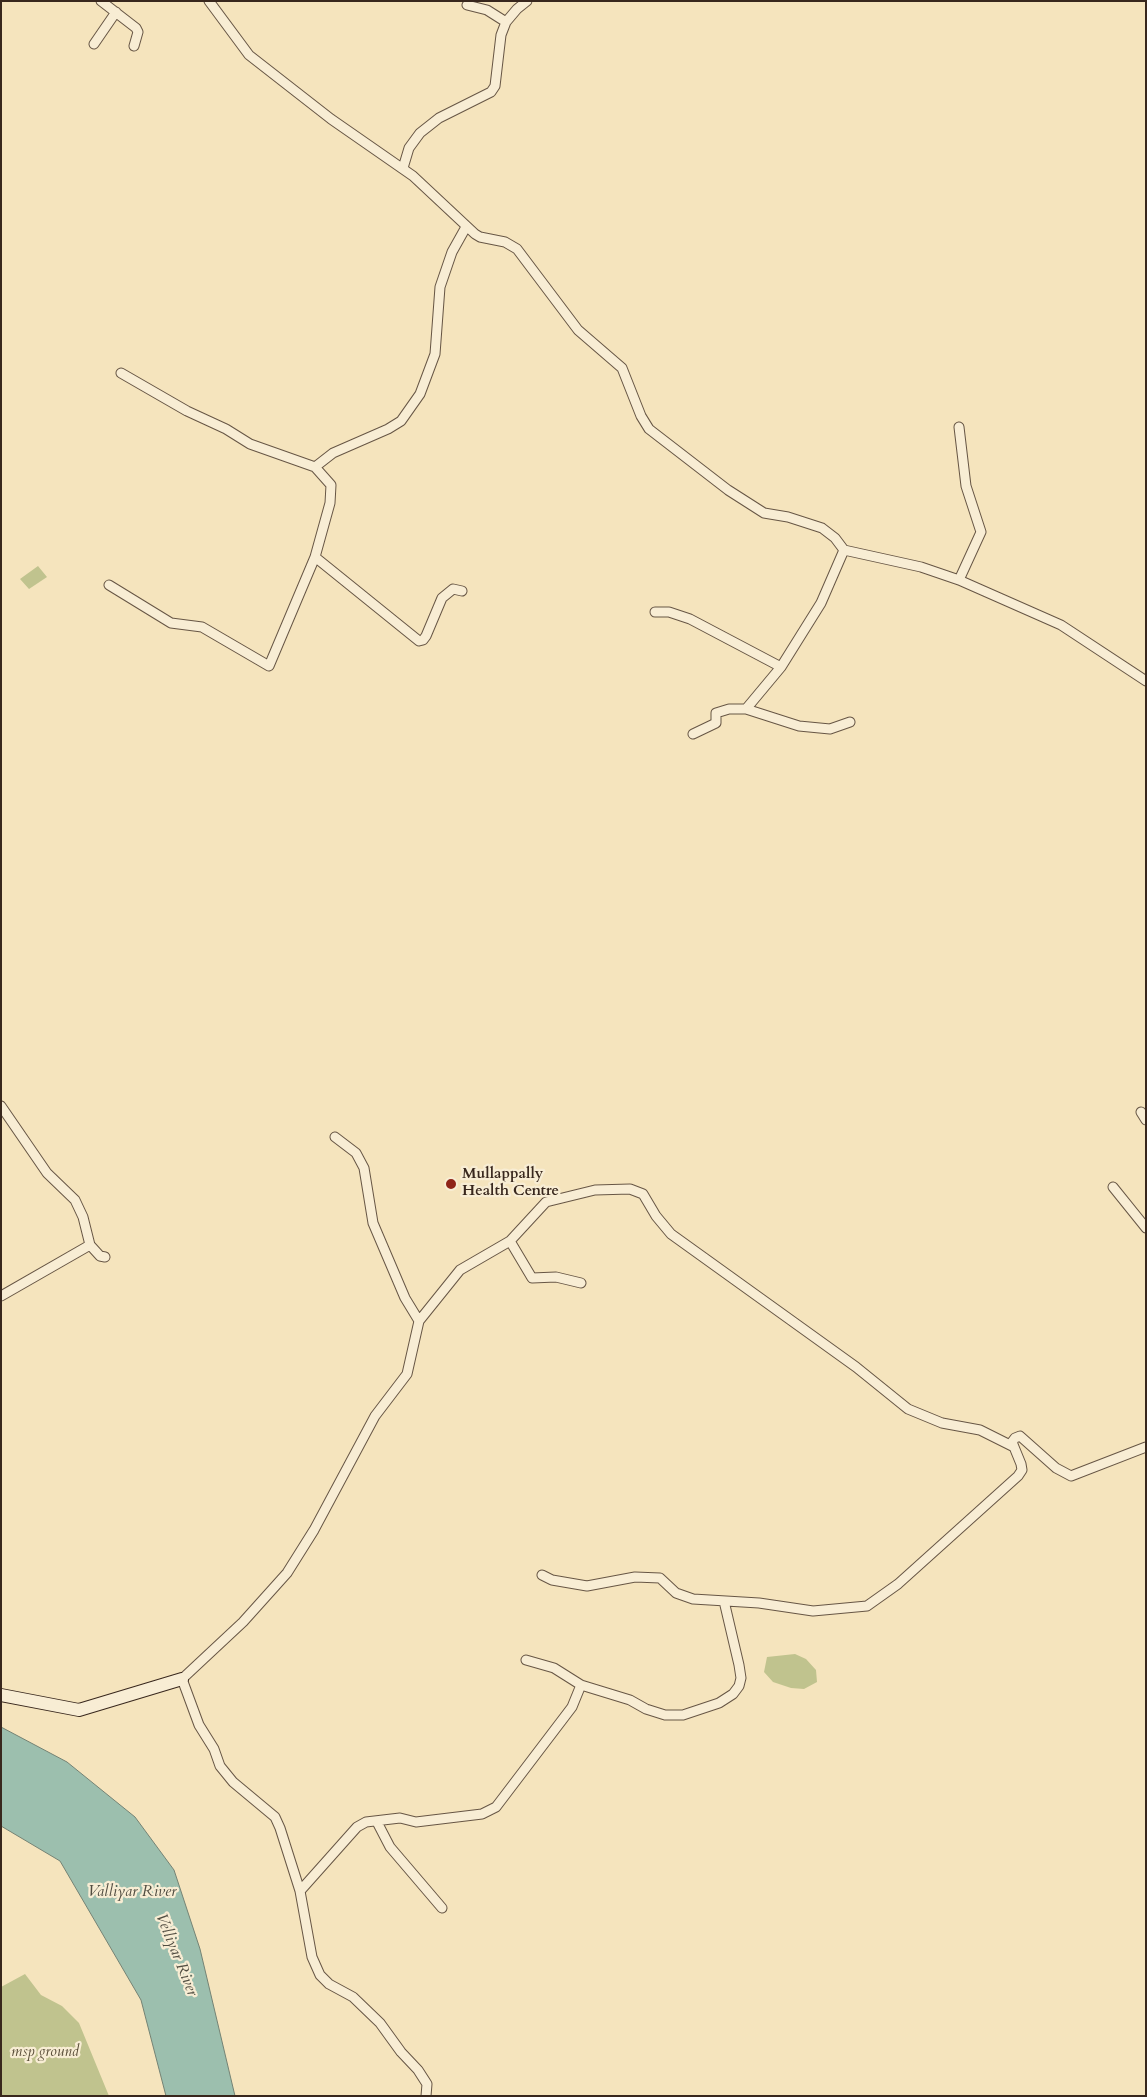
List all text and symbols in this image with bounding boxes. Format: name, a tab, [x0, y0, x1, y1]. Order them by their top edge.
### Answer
place label: Mullappally Health Centre	[462, 1166, 559, 1201]
marker: Mullappally Health Centre	[444, 1177, 458, 1191]
water label: Valliyar River	[88, 1882, 176, 1902]
water label: Velliyar River	[151, 1911, 201, 1999]
park label: msp ground	[11, 2044, 79, 2062]

